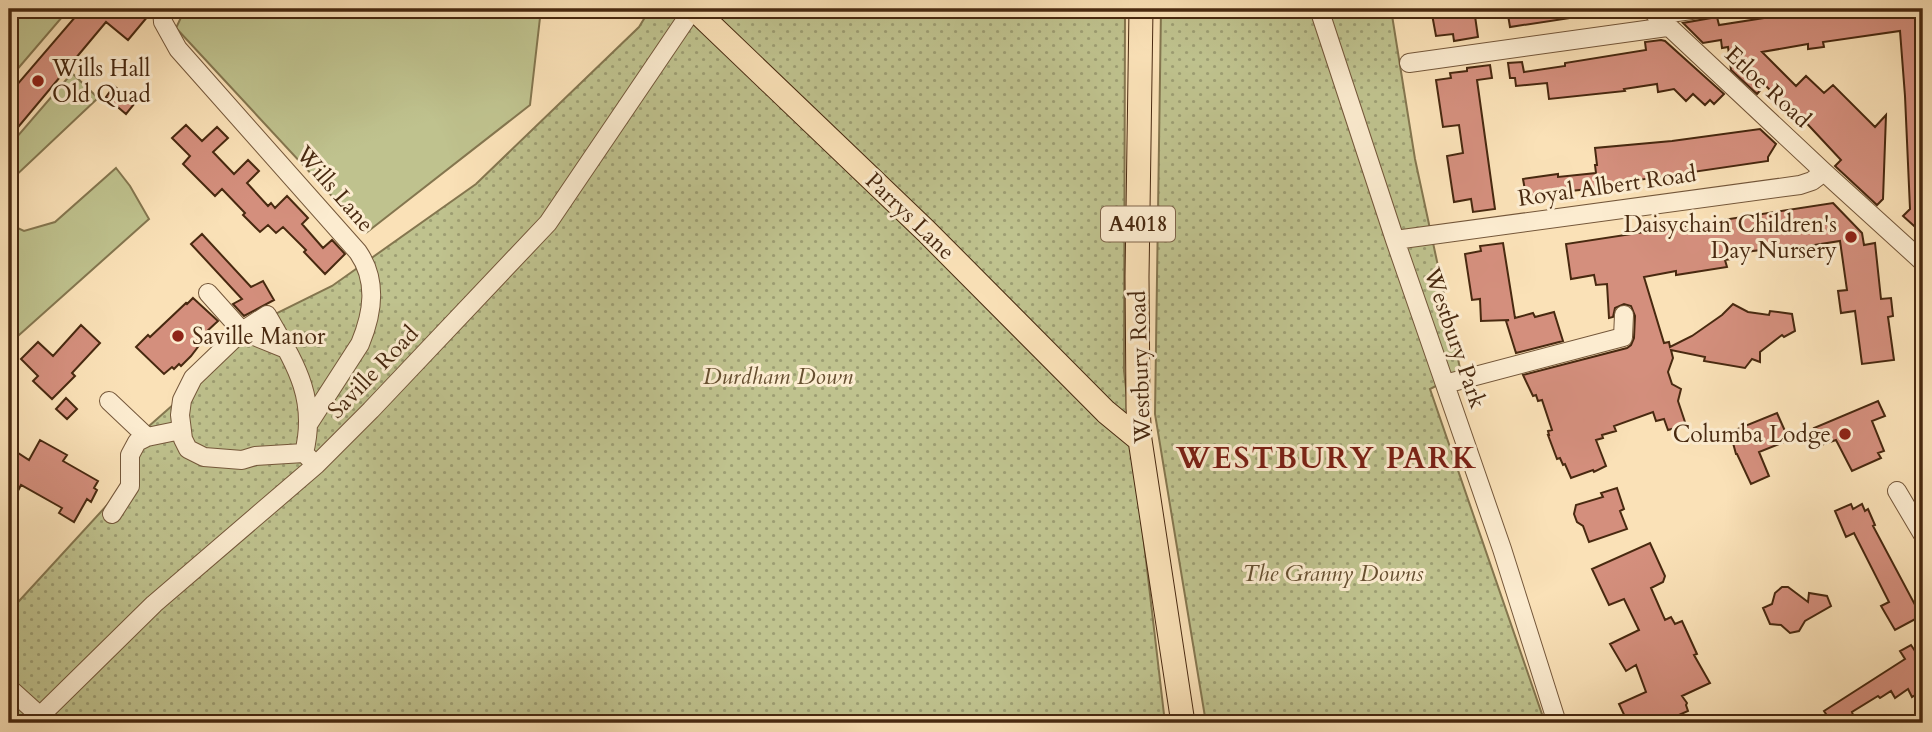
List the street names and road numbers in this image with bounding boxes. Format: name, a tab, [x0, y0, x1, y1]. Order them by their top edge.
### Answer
street label: Etloe Road	[1718, 39, 1818, 135]
street label: Wills Lane	[288, 139, 381, 239]
street label: Royal Albert Road	[1516, 158, 1699, 214]
street label: Parrys Lane	[858, 165, 962, 267]
road number: A4018	[1101, 206, 1175, 242]
street label: Westbury Park	[1416, 263, 1494, 413]
street label: Westbury Road	[1122, 289, 1158, 445]
street label: Saville Road	[321, 318, 426, 425]

